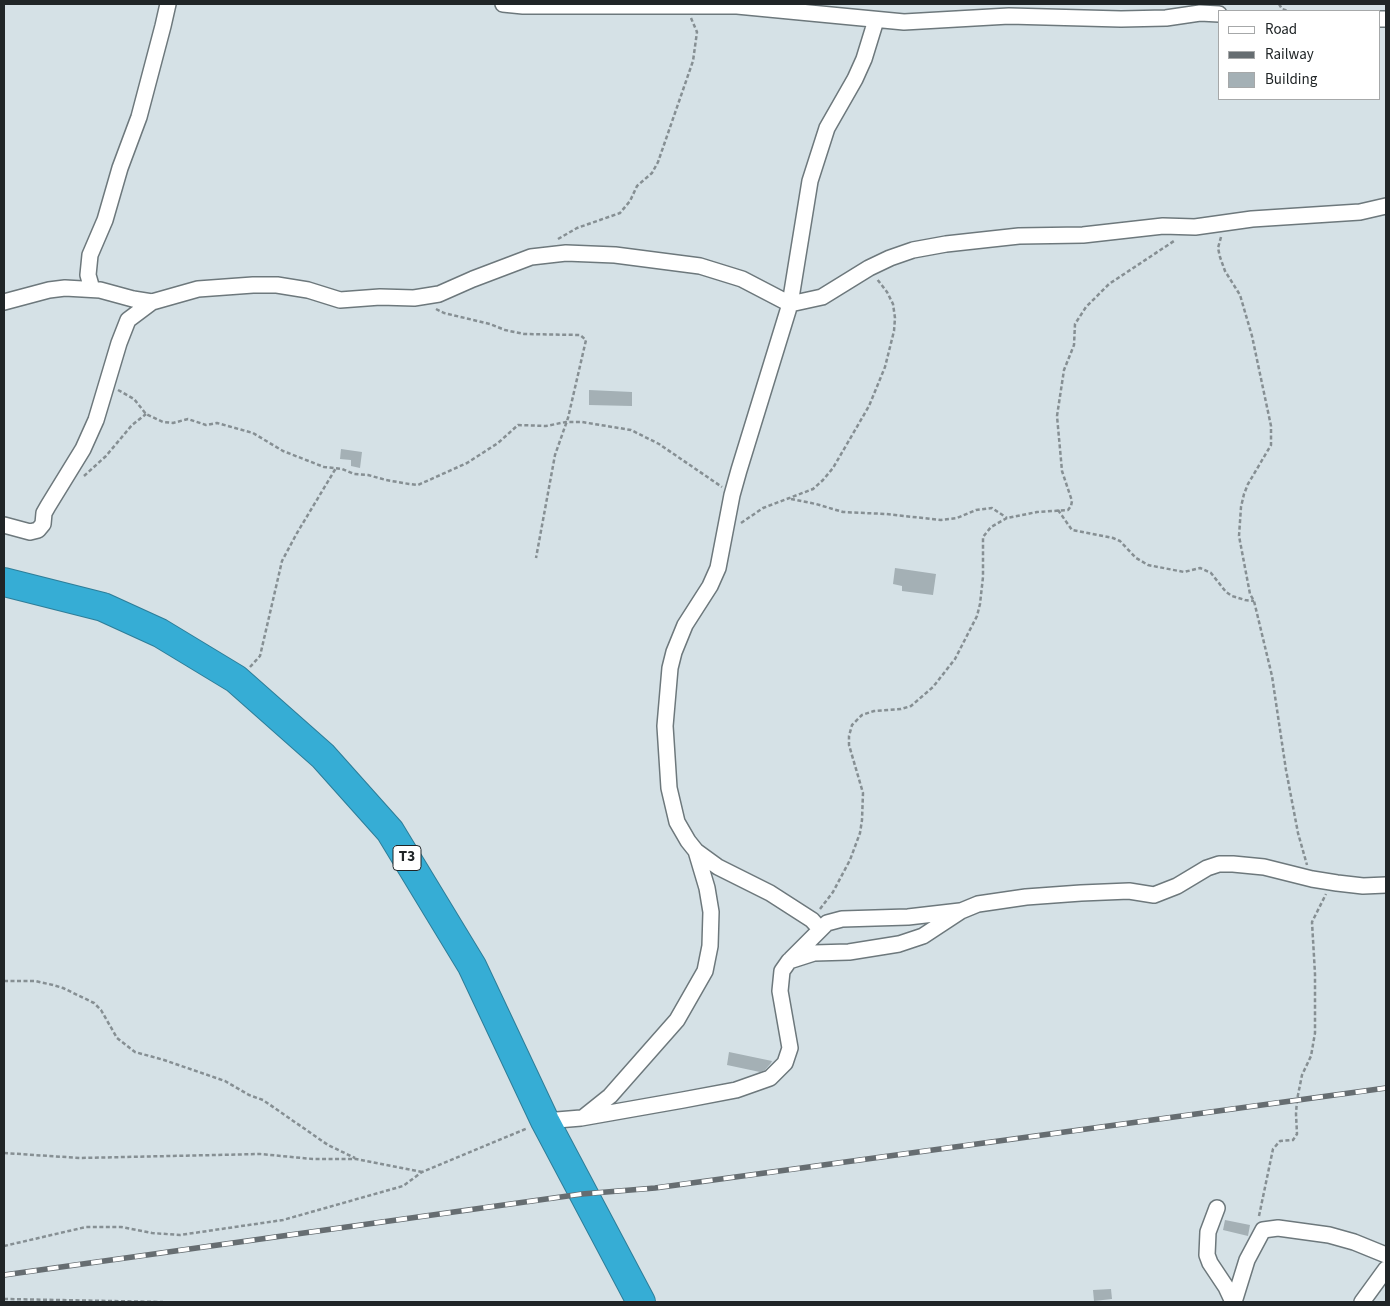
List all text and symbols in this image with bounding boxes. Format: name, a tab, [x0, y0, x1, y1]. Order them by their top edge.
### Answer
legend	[1218, 10, 1380, 100]
text: Road	[1265, 19, 1297, 40]
text: Railway	[1265, 44, 1314, 65]
text: Building	[1265, 69, 1317, 90]
road number: T3	[393, 846, 421, 870]

